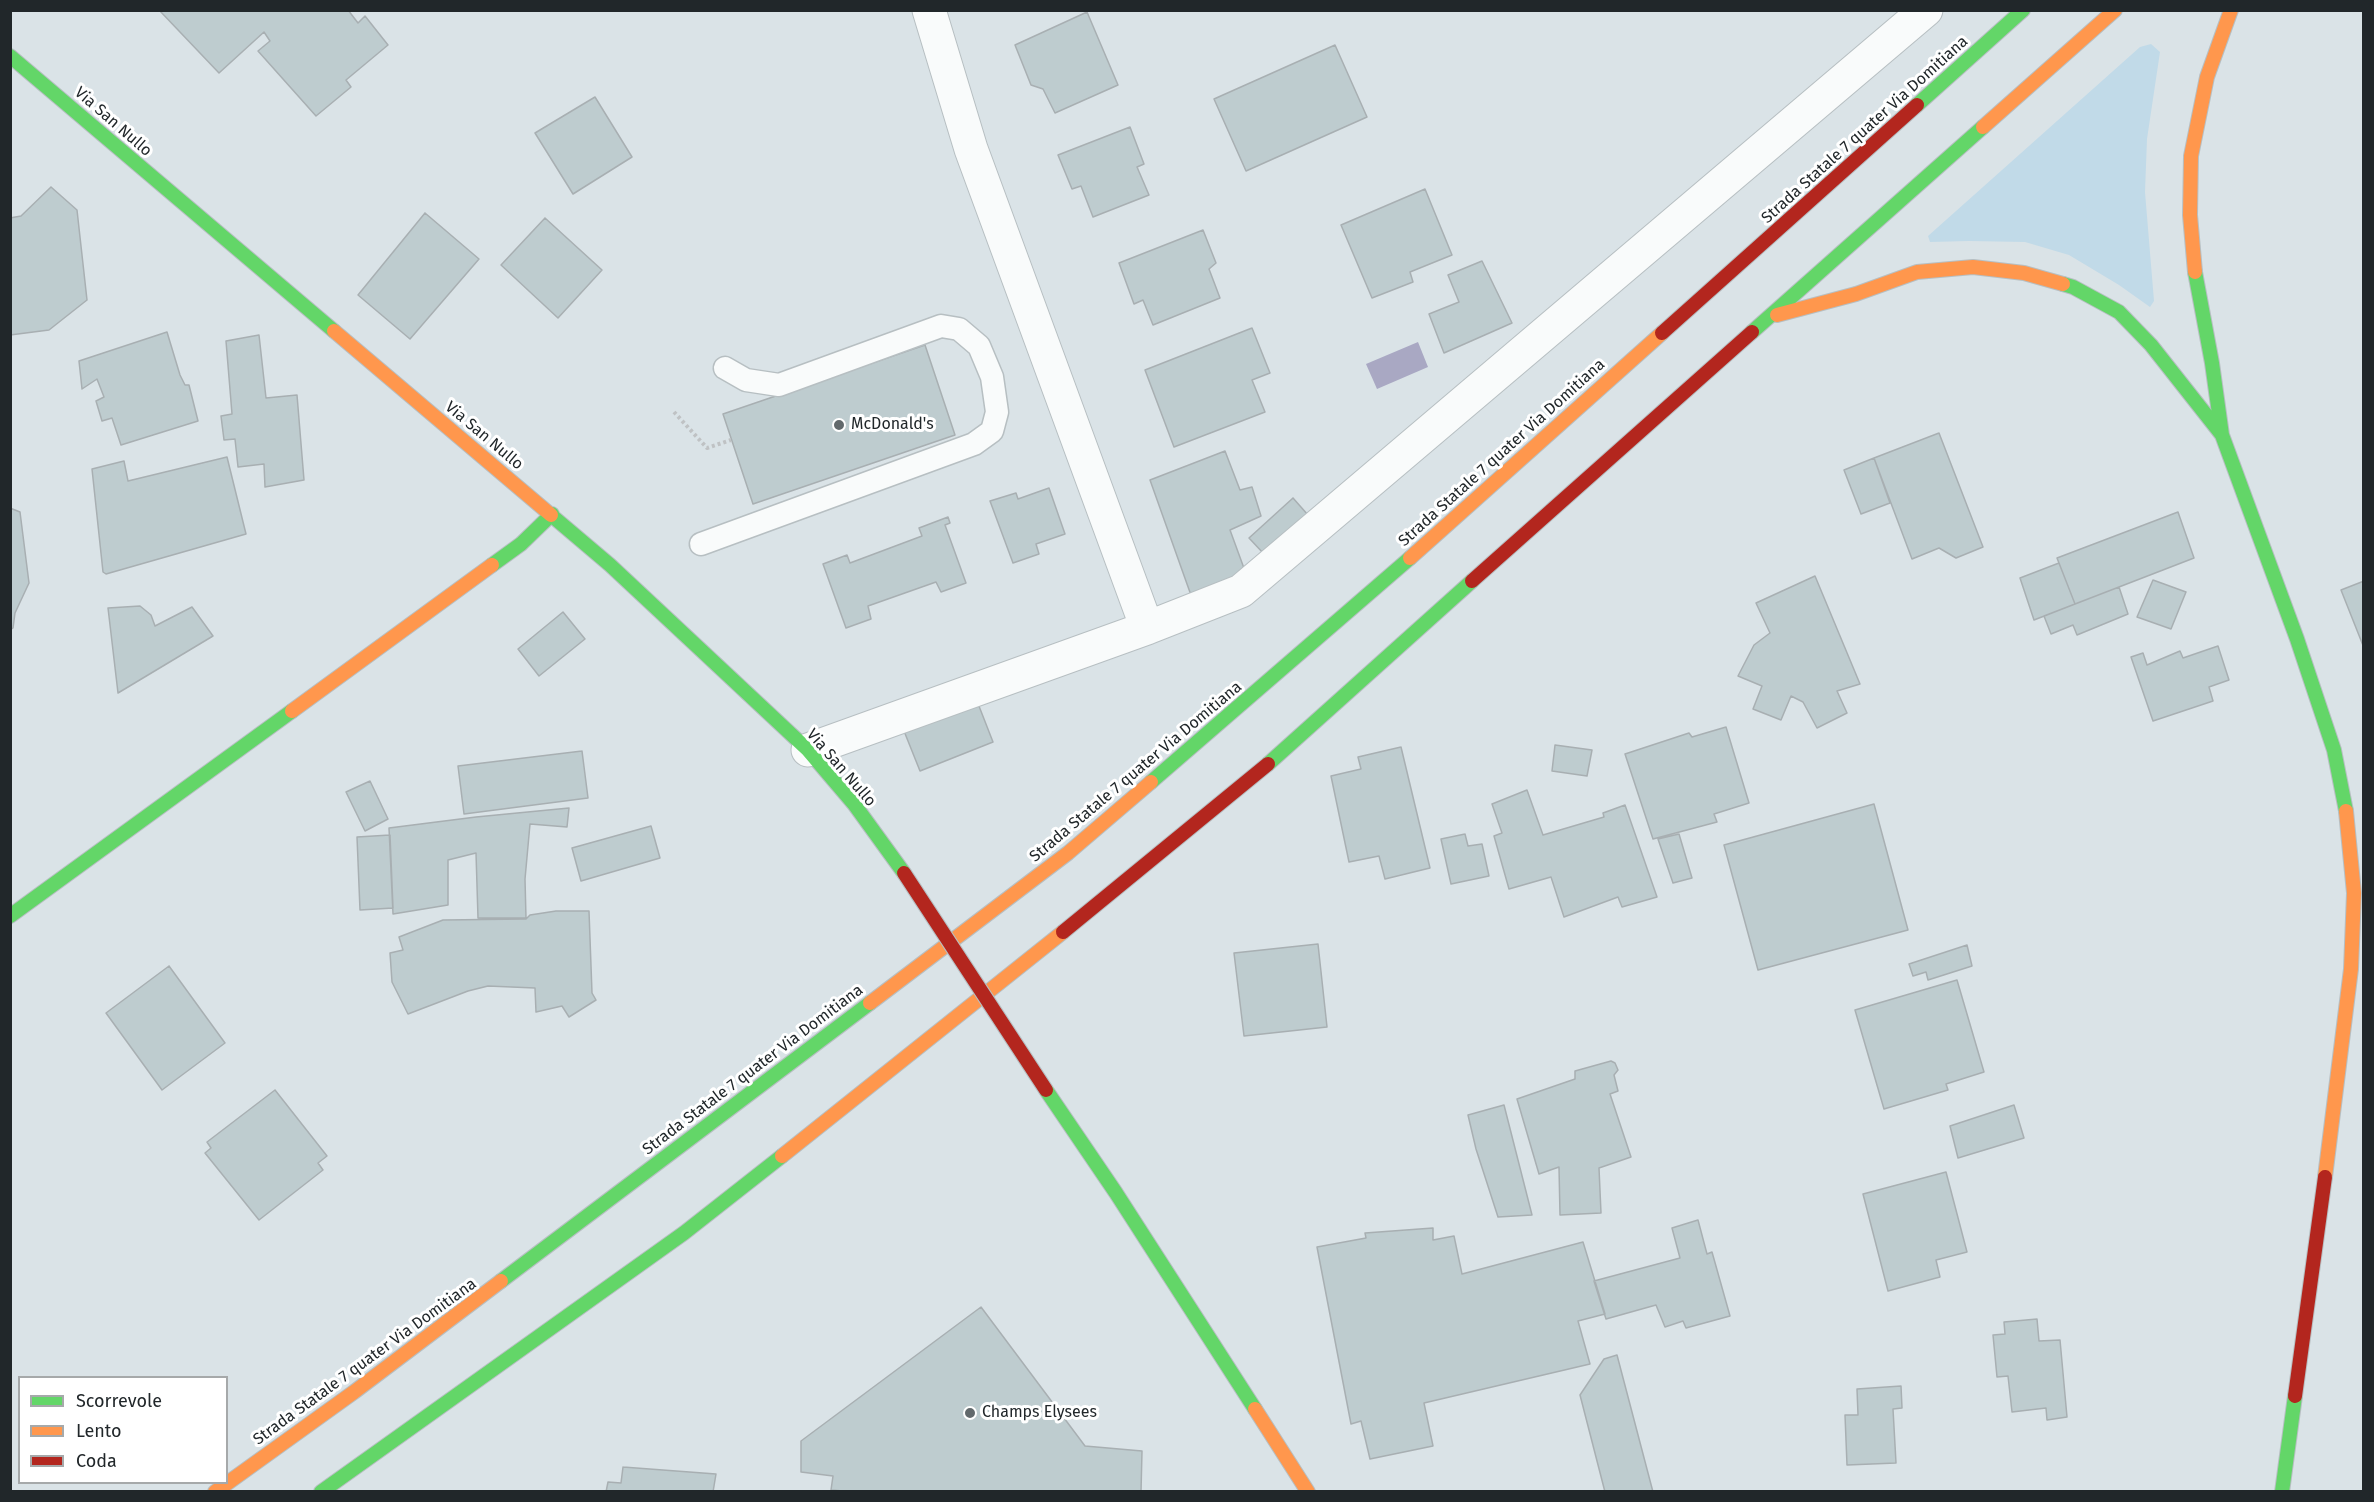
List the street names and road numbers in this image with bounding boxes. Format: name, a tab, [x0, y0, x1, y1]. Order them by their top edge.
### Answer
street label: Strada Statale 7 quater Via Domitiana	[1758, 32, 1972, 228]
street label: Via San Nullo	[70, 83, 156, 161]
street label: Strada Statale 7 quater Via Domitiana	[1395, 355, 1609, 551]
street label: Via San Nullo	[441, 398, 527, 474]
street label: Strada Statale 7 quater Via Domitiana	[1026, 678, 1246, 866]
street label: Via San Nullo	[802, 725, 880, 811]
street label: Strada Statale 7 quater Via Domitiana	[639, 981, 867, 1159]
street label: Strada Statale 7 quater Via Domitiana	[250, 1275, 480, 1449]

